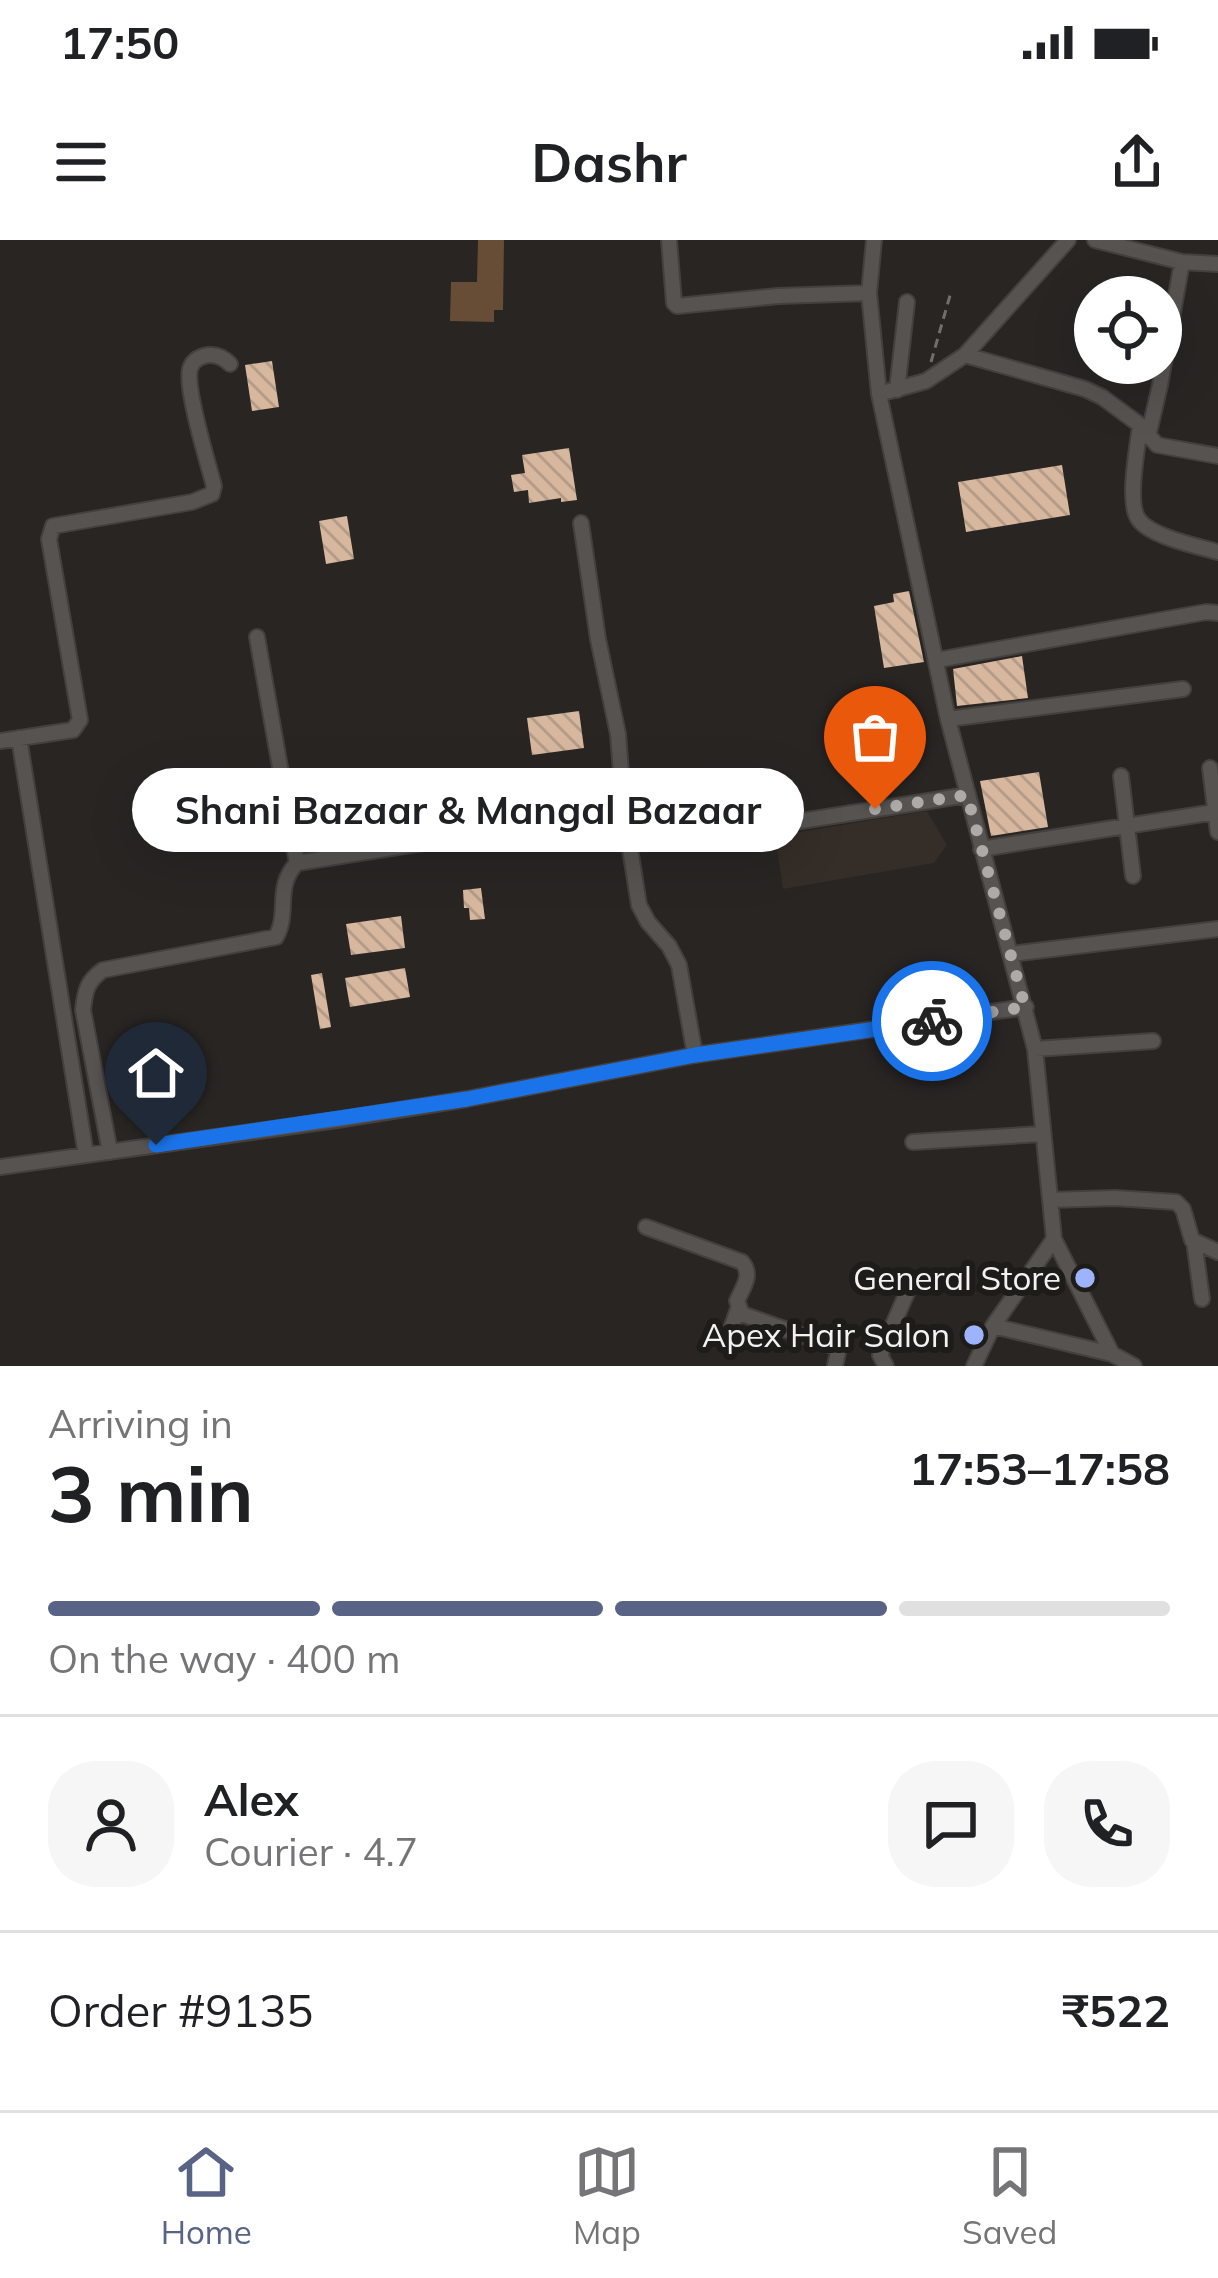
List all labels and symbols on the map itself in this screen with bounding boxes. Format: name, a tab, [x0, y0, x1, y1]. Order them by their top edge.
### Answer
pin	[824, 686, 926, 809]
callout: Shani Bazaar & Mangal Bazaar	[131, 767, 803, 851]
courier	[872, 961, 992, 1081]
pin	[105, 1022, 207, 1145]
place label: General Store	[853, 1257, 1061, 1298]
marker: General Store	[1072, 1265, 1098, 1291]
place label: Apex Hair Salon	[702, 1314, 950, 1355]
marker: Apex Hair Salon	[961, 1322, 987, 1348]

